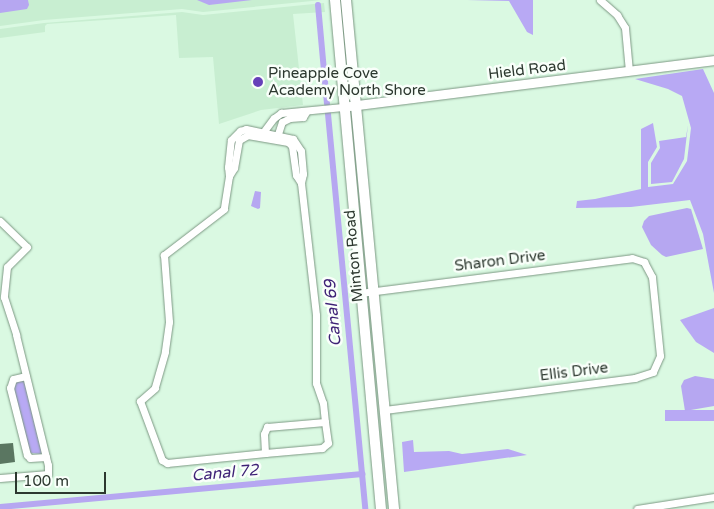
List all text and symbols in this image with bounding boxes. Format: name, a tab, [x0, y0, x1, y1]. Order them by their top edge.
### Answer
street label: Hield Road	[487, 56, 567, 84]
place label: Pineapple Cove Academy North Shore	[268, 64, 426, 99]
marker: Pineapple Cove Academy North Shore	[252, 76, 264, 88]
street label: Minton Road	[341, 209, 367, 303]
street label: Sharon Drive	[454, 247, 546, 275]
water label: Canal 69	[321, 279, 345, 347]
street label: Ellis Drive	[539, 359, 609, 385]
water label: Canal 72	[191, 461, 259, 485]
scale bar	[18, 462, 109, 494]
text: 100 m	[23, 472, 69, 490]

